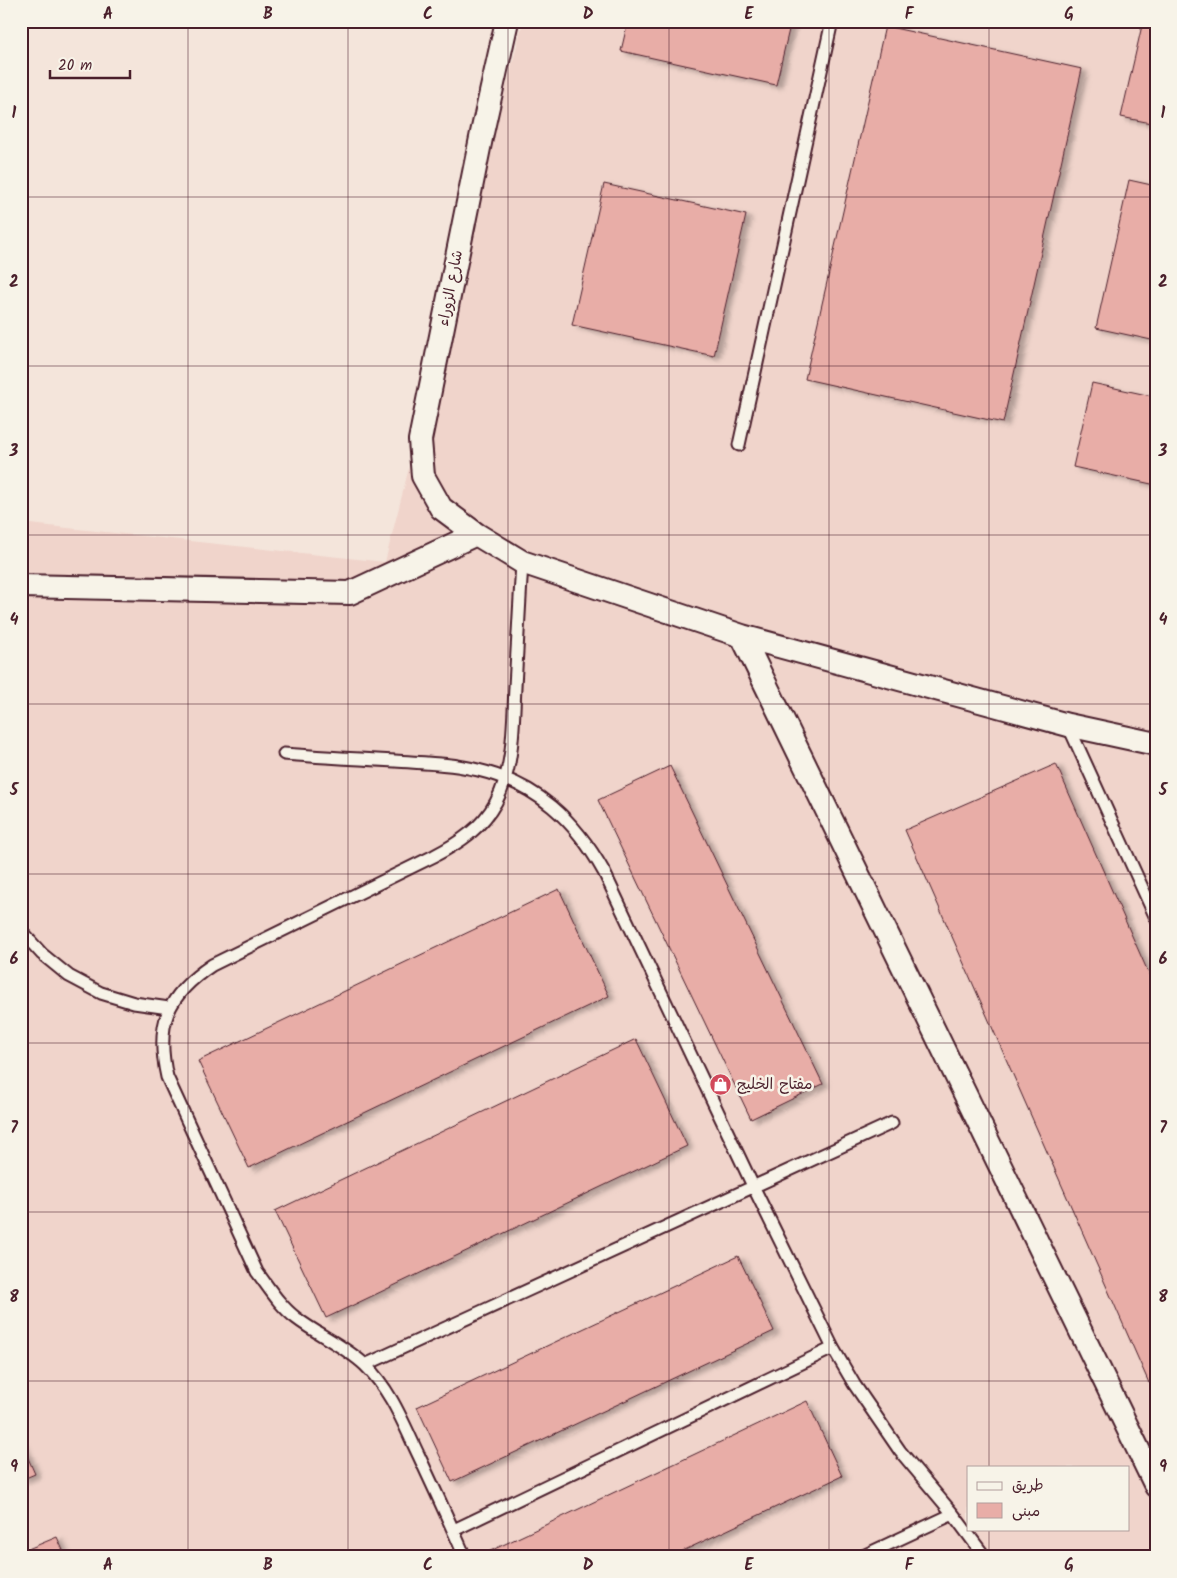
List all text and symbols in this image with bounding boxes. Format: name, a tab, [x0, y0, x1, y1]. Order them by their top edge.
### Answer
text: A	[103, 2, 113, 27]
text: B	[263, 2, 273, 27]
text: C	[423, 2, 433, 27]
text: D	[583, 2, 594, 27]
text: E	[745, 2, 755, 27]
text: F	[905, 2, 915, 27]
text: G	[1064, 2, 1074, 27]
scale bar	[50, 48, 130, 80]
text: 20 m	[58, 54, 92, 78]
text: 1	[12, 101, 17, 126]
text: 1	[1161, 101, 1166, 126]
street label: شارع الزوراء	[432, 248, 470, 328]
text: 2	[9, 270, 19, 295]
text: 2	[1158, 270, 1168, 295]
text: 3	[9, 439, 19, 464]
text: 3	[1158, 439, 1168, 464]
text: 4	[10, 608, 19, 633]
text: 4	[1159, 608, 1168, 633]
text: 5	[9, 778, 20, 803]
text: 5	[1158, 778, 1169, 803]
text: 6	[10, 947, 19, 972]
text: 6	[1159, 947, 1168, 972]
shop icon: مفتاح الخليج	[709, 1072, 733, 1096]
place label: مفتاح الخليج	[737, 1073, 812, 1097]
text: 7	[10, 1116, 18, 1141]
text: 7	[1159, 1116, 1167, 1141]
text: 8	[9, 1285, 19, 1310]
text: 8	[1158, 1285, 1168, 1310]
text: 9	[10, 1455, 18, 1480]
text: 9	[1159, 1455, 1167, 1480]
legend	[967, 1466, 1130, 1530]
text: طريق	[1012, 1474, 1044, 1498]
text: مبنى	[1012, 1500, 1040, 1524]
text: A	[103, 1553, 113, 1578]
text: B	[263, 1553, 273, 1578]
text: C	[423, 1553, 433, 1578]
text: D	[583, 1553, 594, 1578]
text: E	[745, 1553, 755, 1578]
text: F	[905, 1553, 915, 1578]
text: G	[1064, 1553, 1074, 1578]

